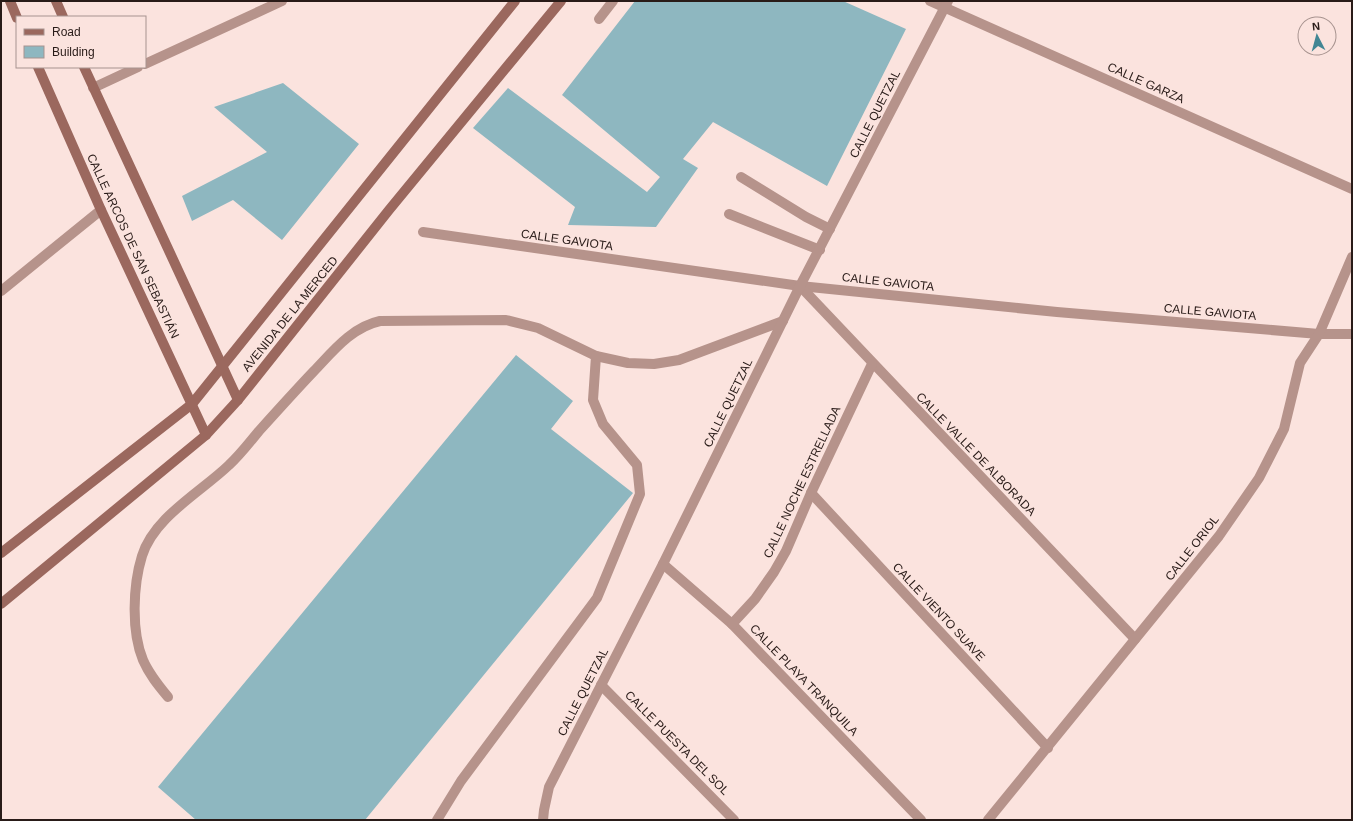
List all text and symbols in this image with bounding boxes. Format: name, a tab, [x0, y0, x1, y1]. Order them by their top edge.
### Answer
legend	[16, 16, 146, 68]
north arrow	[1297, 16, 1337, 56]
text: N	[1311, 20, 1321, 32]
text: Road	[52, 25, 81, 39]
text: Building	[52, 45, 95, 59]
street label: CALLE GARZA	[1105, 60, 1187, 106]
street label: CALLE QUETZAL	[847, 67, 903, 160]
street label: CALLE ARCOS DE SAN SEBASTIÁN	[84, 151, 183, 341]
street label: CALLE GAVIOTA	[520, 227, 614, 253]
street label: AVENIDA DE LA MERCED	[239, 253, 341, 374]
street label: CALLE GAVIOTA	[841, 270, 935, 294]
street label: CALLE GAVIOTA	[1163, 301, 1257, 323]
street label: CALLE QUETZAL	[701, 356, 756, 450]
street label: CALLE VALLE DE ALBORADA	[913, 389, 1039, 519]
street label: CALLE NOCHE ESTRELLADA	[761, 404, 843, 560]
street label: CALLE ORIOL	[1162, 512, 1222, 583]
street label: CALLE VIENTO SUAVE	[890, 560, 988, 664]
street label: CALLE PLAYA TRANQUILA	[747, 621, 861, 739]
street label: CALLE QUETZAL	[555, 645, 611, 738]
street label: CALLE PUESTA DEL SOL	[622, 688, 732, 798]

